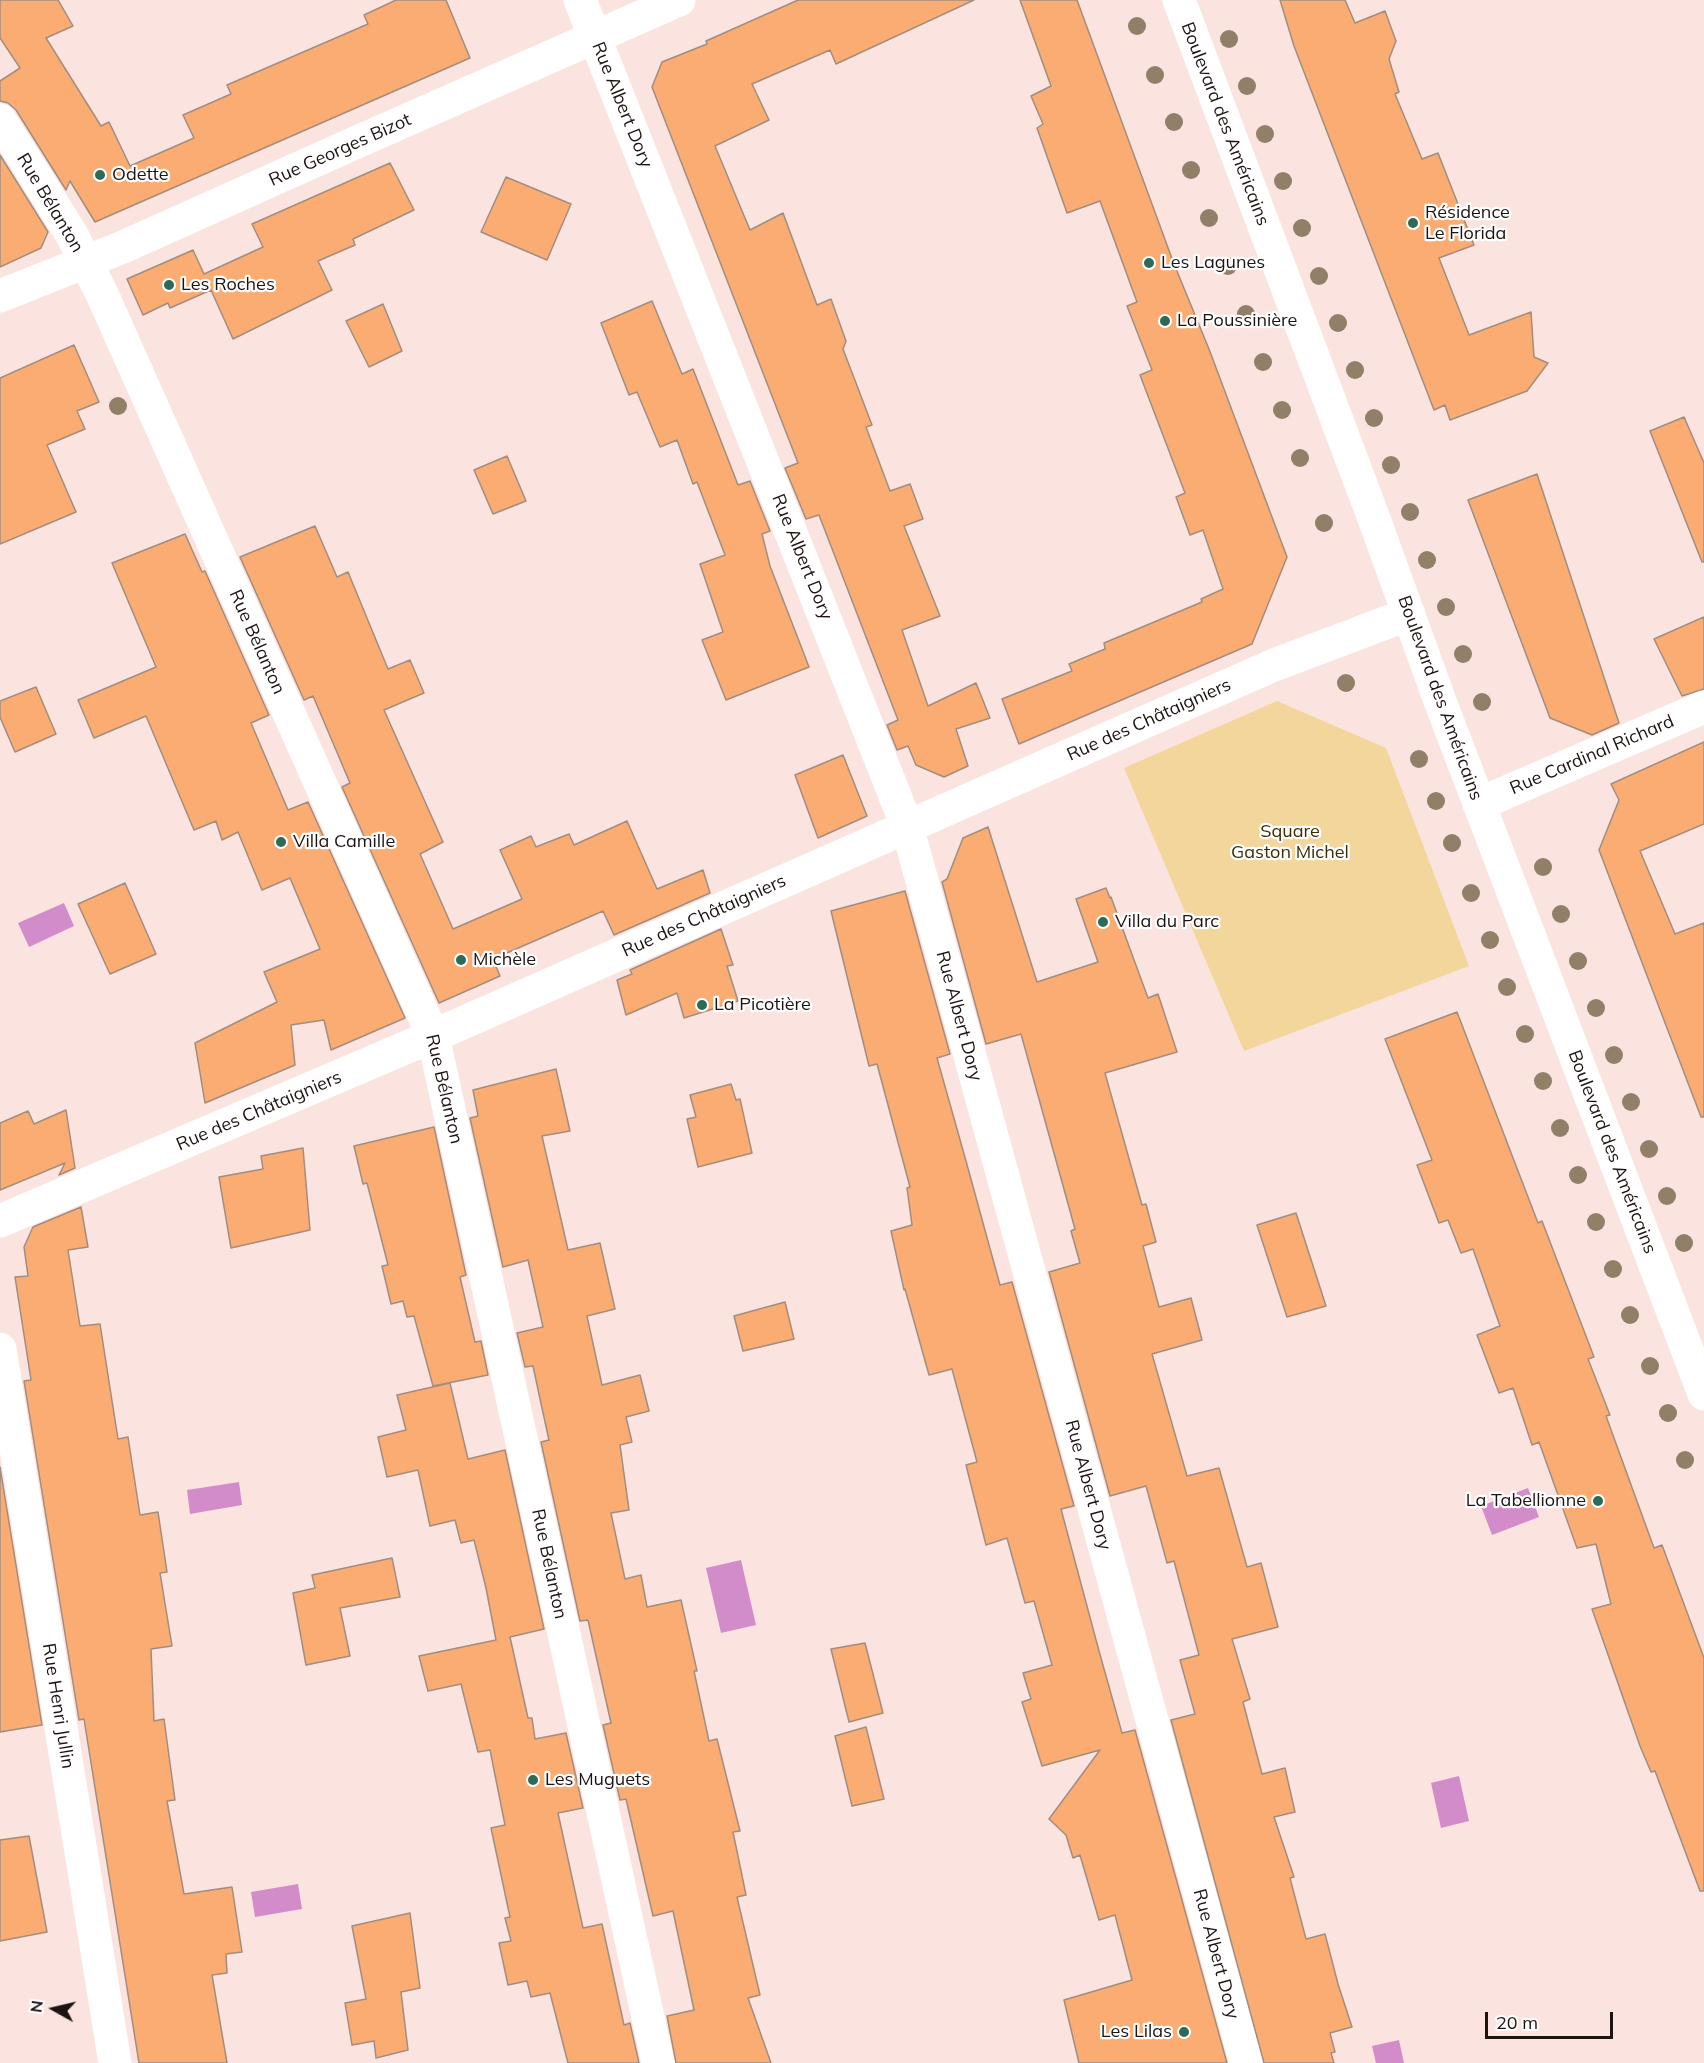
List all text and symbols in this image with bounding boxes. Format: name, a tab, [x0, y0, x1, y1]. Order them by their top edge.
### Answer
street label: Boulevard des Américains	[1176, 19, 1274, 229]
street label: Rue Albert Dory	[587, 39, 657, 171]
street label: Rue Georges Bizot	[266, 109, 414, 191]
street label: Rue Bélanton	[12, 149, 88, 257]
place label: Odette	[112, 164, 169, 186]
marker: Odette	[93, 168, 107, 182]
place label: Résidence Le Florida	[1425, 202, 1510, 244]
marker: Résidence Le Florida	[1406, 216, 1420, 230]
place label: Les Lagunes	[1161, 252, 1265, 274]
marker: Les Lagunes	[1142, 256, 1156, 270]
place label: Les Roches	[181, 274, 275, 296]
marker: Les Roches	[162, 278, 176, 292]
place label: La Poussinière	[1177, 310, 1297, 332]
marker: La Poussinière	[1158, 314, 1172, 328]
street label: Rue Albert Dory	[767, 491, 837, 623]
street label: Rue Bélanton	[224, 586, 290, 698]
street label: Boulevard des Américains	[1393, 593, 1487, 803]
street label: Rue des Châtaigniers	[1064, 674, 1234, 766]
street label: Rue Cardinal Richard	[1507, 711, 1677, 799]
park label: Square Gaston Michel	[1231, 821, 1349, 864]
place label: Villa Camille	[293, 831, 395, 853]
marker: Villa Camille	[274, 835, 288, 849]
street label: Rue des Châtaigniers	[619, 870, 789, 962]
place label: Villa du Parc	[1115, 911, 1219, 933]
marker: Villa du Parc	[1096, 915, 1110, 929]
place label: Michèle	[473, 949, 536, 971]
street label: Rue Albert Dory	[931, 949, 987, 1083]
marker: Michèle	[454, 953, 468, 967]
place label: La Picotière	[714, 994, 811, 1016]
marker: La Picotière	[695, 998, 709, 1012]
street label: Rue Bélanton	[421, 1032, 467, 1146]
street label: Boulevard des Américains	[1563, 1047, 1661, 1257]
street label: Rue des Châtaigniers	[173, 1066, 345, 1156]
street label: Rue Albert Dory	[1060, 1418, 1116, 1552]
place label: La Tabellionne	[1466, 1490, 1586, 1512]
marker: La Tabellionne	[1591, 1494, 1605, 1508]
street label: Rue Bélanton	[527, 1507, 571, 1621]
street label: Rue Henri Jullin	[37, 1642, 79, 1770]
place label: Les Muguets	[545, 1769, 650, 1791]
marker: Les Muguets	[526, 1773, 540, 1787]
street label: Rue Albert Dory	[1188, 1887, 1244, 2021]
north arrow	[24, 1979, 84, 2039]
text: N	[25, 1999, 47, 2014]
scale bar	[1488, 2000, 1616, 2038]
text: 20 m	[1496, 2011, 1538, 2034]
place label: Les Lilas	[1101, 2021, 1172, 2043]
marker: Les Lilas	[1177, 2025, 1191, 2039]

